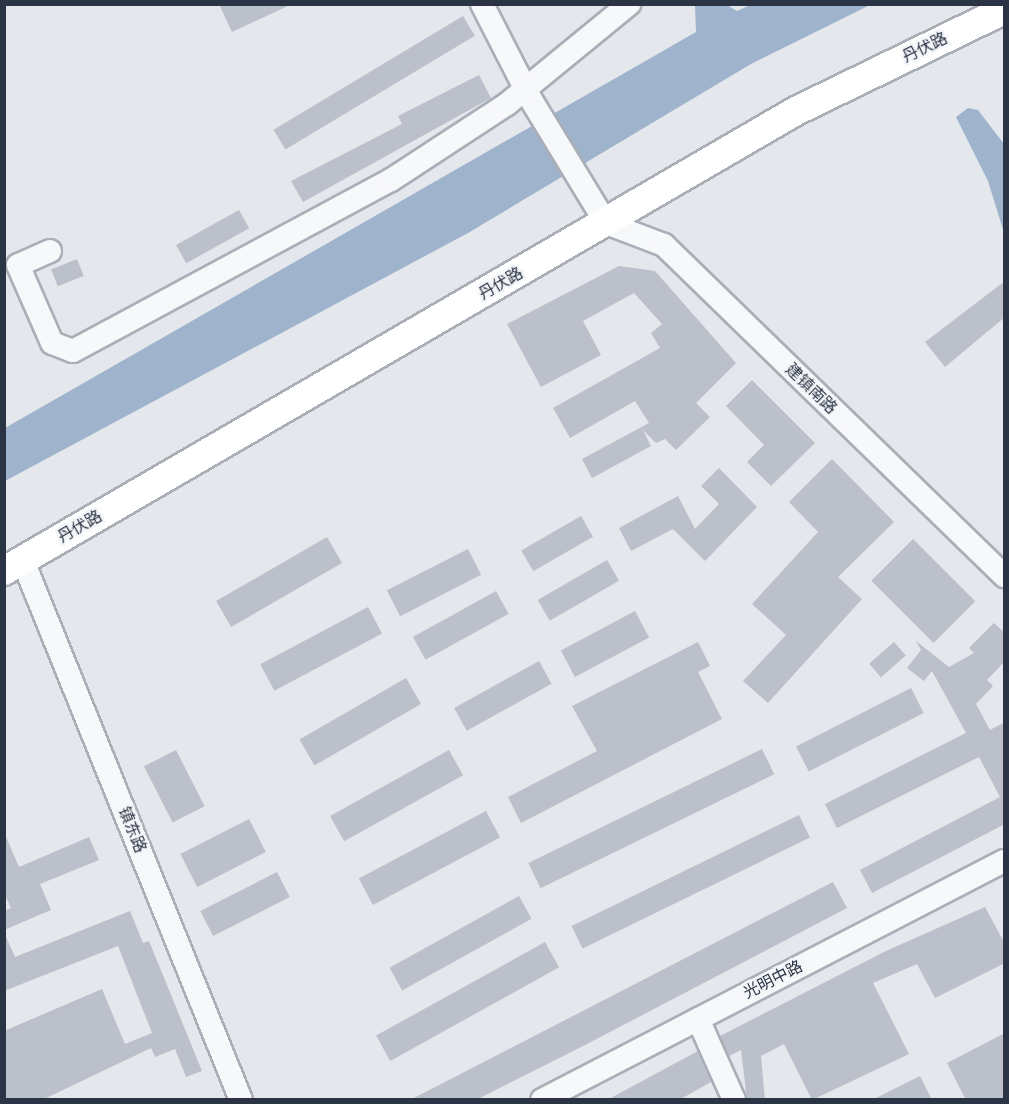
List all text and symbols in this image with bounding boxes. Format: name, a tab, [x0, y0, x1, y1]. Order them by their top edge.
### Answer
street label: 丹伏路	[899, 29, 951, 67]
street label: 丹伏路	[475, 264, 527, 304]
street label: 建镇南路	[781, 360, 841, 418]
street label: 丹伏路	[54, 507, 106, 547]
street label: 镇东路	[114, 804, 150, 856]
street label: 光明中路	[740, 957, 806, 1003]

